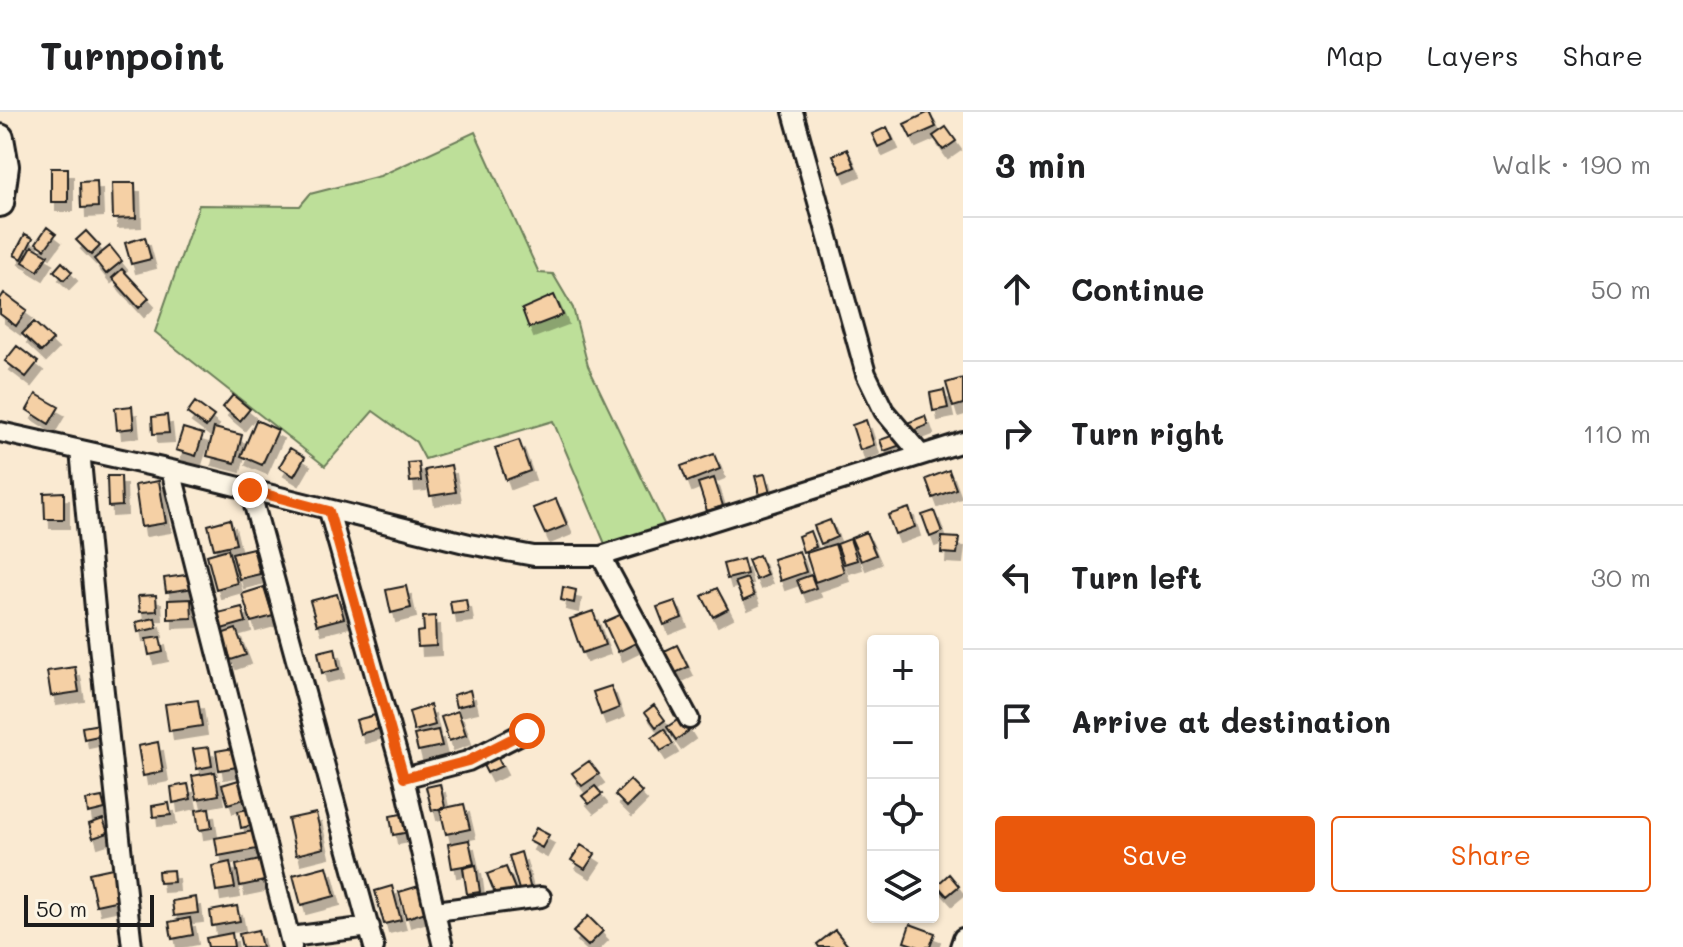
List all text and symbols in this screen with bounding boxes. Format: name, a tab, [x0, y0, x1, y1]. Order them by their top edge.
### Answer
text: Turnpoint	[40, 30, 224, 80]
text: Map	[1326, 37, 1383, 73]
text: Layers	[1427, 37, 1519, 73]
text: Share	[1563, 37, 1643, 73]
text: 3 min	[995, 142, 1086, 187]
text: Walk · 190 m	[1492, 147, 1651, 181]
icon: ahead	[995, 267, 1039, 311]
text: Continue	[1071, 269, 1204, 309]
text: 50 m	[1591, 272, 1651, 306]
icon: right	[995, 411, 1039, 455]
text: Turn right	[1071, 413, 1224, 453]
text: 110 m	[1583, 416, 1651, 450]
route end	[232, 472, 268, 508]
icon: left	[995, 555, 1039, 599]
text: Turn left	[1071, 557, 1202, 597]
text: 30 m	[1591, 560, 1651, 594]
map controls	[867, 635, 939, 923]
button: +	[867, 635, 939, 707]
icon: arrive	[995, 699, 1039, 743]
text: Arrive at destination	[1071, 701, 1391, 741]
button: −	[867, 707, 939, 779]
route start	[509, 713, 545, 749]
button: locate	[867, 779, 939, 851]
button: Save	[995, 816, 1315, 892]
button: Share	[1331, 816, 1651, 892]
button: layers	[867, 851, 939, 923]
scale bar	[24, 891, 154, 927]
text: 50 m	[36, 894, 87, 923]

